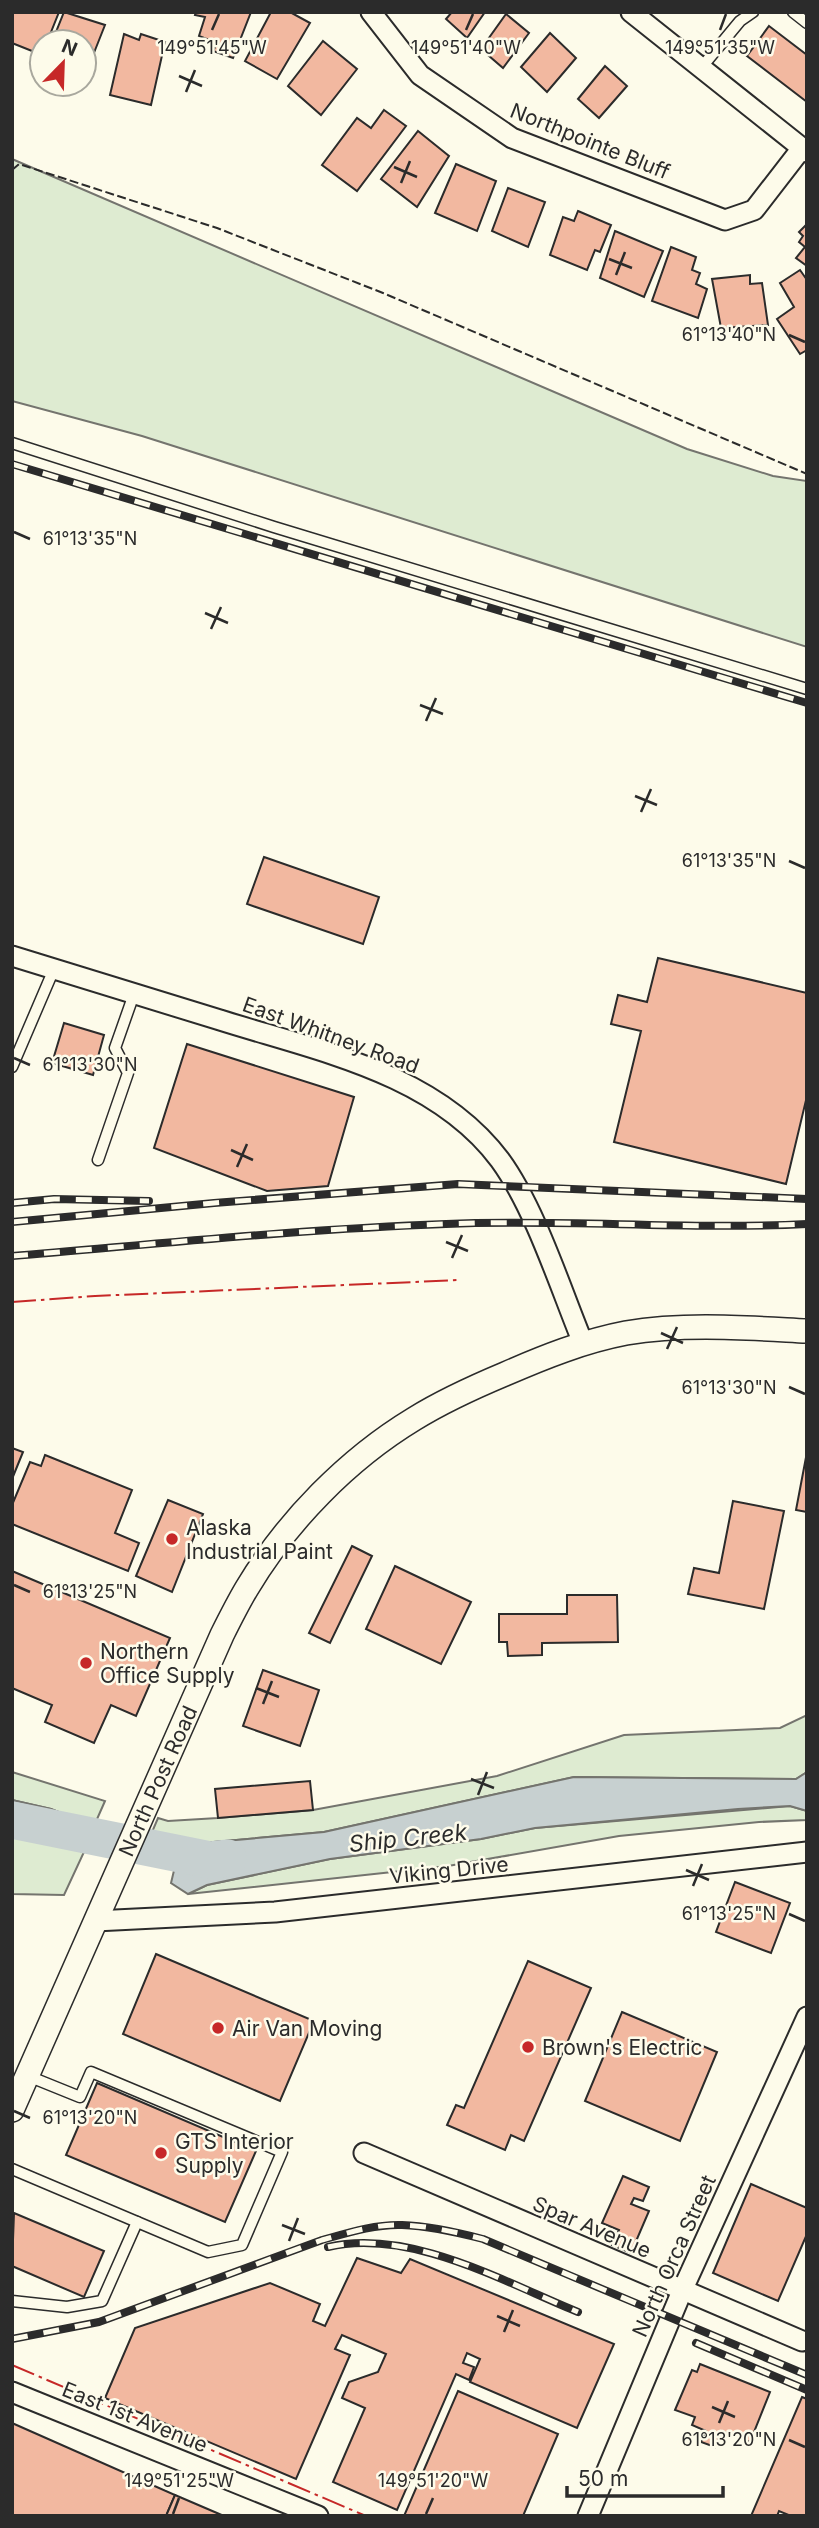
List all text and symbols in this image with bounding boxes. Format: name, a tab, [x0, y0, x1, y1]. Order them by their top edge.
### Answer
north arrow	[28, 28, 98, 98]
text: N	[58, 34, 81, 61]
text: 149°51'45"W	[157, 37, 267, 58]
text: 149°51'40"W	[411, 37, 521, 58]
text: 149°51'35"W	[665, 37, 775, 58]
street label: Northpointe Bluff	[507, 98, 674, 184]
text: 61°13'40"N	[682, 324, 776, 345]
text: 61°13'35"N	[43, 528, 137, 549]
text: 61°13'35"N	[682, 850, 776, 871]
street label: East Whitney Road	[239, 991, 423, 1079]
text: 61°13'30"N	[43, 1054, 137, 1075]
text: 61°13'30"N	[682, 1377, 776, 1398]
place label: Alaska Industrial Paint	[186, 1515, 333, 1564]
marker: Alaska Industrial Paint	[164, 1531, 180, 1547]
text: 61°13'25"N	[43, 1581, 137, 1602]
place label: Northern Office Supply	[100, 1639, 235, 1688]
marker: Northern Office Supply	[78, 1655, 94, 1671]
street label: North Post Road	[114, 1702, 202, 1860]
water label: Ship Creek	[348, 1818, 469, 1858]
street label: Viking Drive	[388, 1851, 510, 1889]
text: 61°13'25"N	[682, 1903, 776, 1924]
place label: Air Van Moving	[232, 2016, 382, 2041]
marker: Air Van Moving	[210, 2020, 226, 2036]
place label: Brown's Electric	[542, 2035, 703, 2060]
marker: Brown's Electric	[520, 2039, 536, 2055]
text: 61°13'20"N	[43, 2107, 137, 2128]
place label: GTS Interior Supply	[175, 2129, 294, 2178]
marker: GTS Interior Supply	[153, 2145, 169, 2161]
street label: North Orca Street	[627, 2171, 721, 2341]
street label: Spar Avenue	[529, 2191, 655, 2263]
street label: East 1st Avenue	[59, 2376, 211, 2458]
text: 61°13'20"N	[682, 2429, 776, 2450]
scale bar	[567, 2454, 723, 2498]
text: 50 m	[578, 2466, 628, 2491]
text: 149°51'25"W	[124, 2470, 234, 2491]
text: 149°51'20"W	[378, 2470, 488, 2491]

